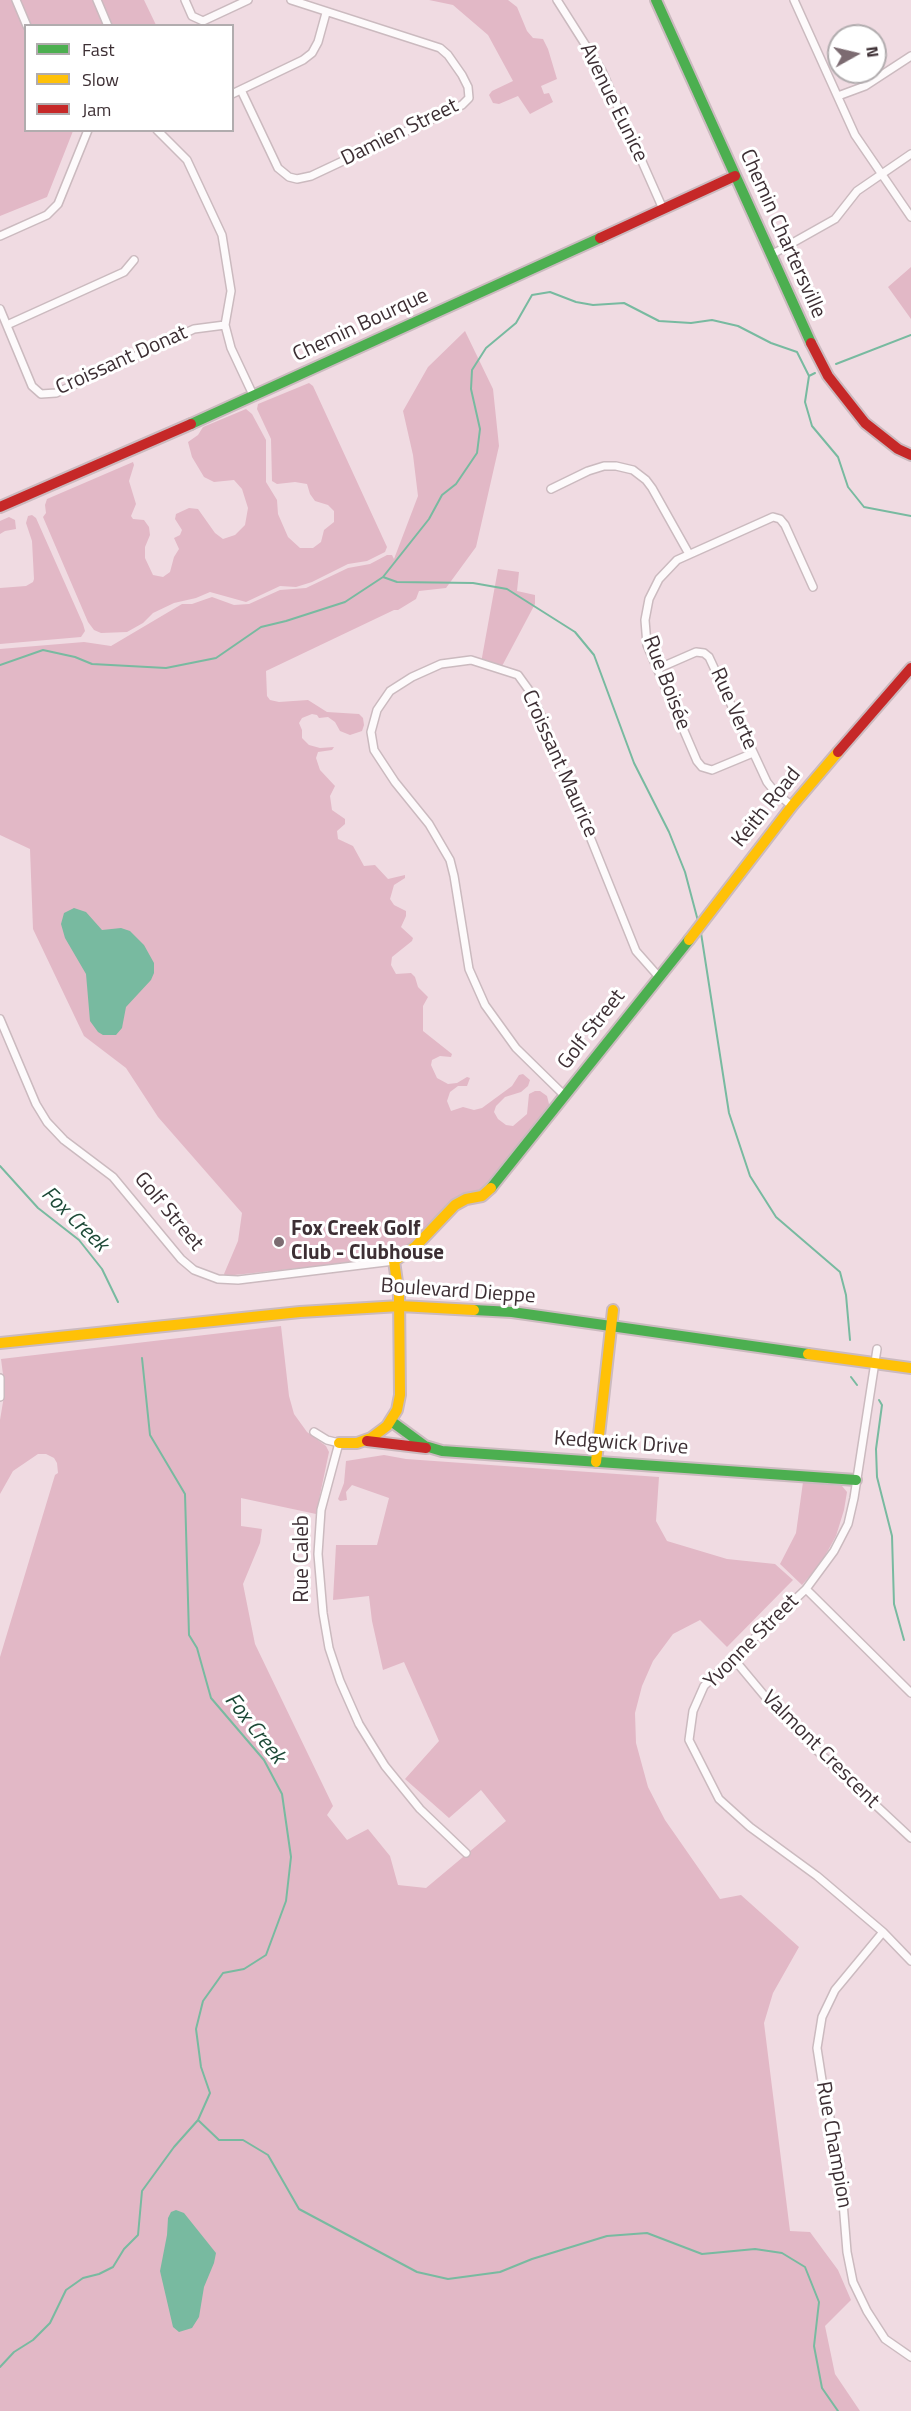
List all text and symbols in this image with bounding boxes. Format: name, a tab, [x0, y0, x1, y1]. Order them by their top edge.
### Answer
legend	[24, 24, 234, 132]
north arrow	[827, 24, 887, 84]
text: Fast	[82, 36, 115, 63]
street label: Avenue Eunice	[574, 40, 652, 166]
text: N	[860, 45, 885, 59]
text: Slow	[82, 66, 119, 93]
street label: Damien Street	[337, 94, 463, 172]
text: Jam	[82, 96, 111, 123]
street label: Chemin Chartersville	[734, 146, 830, 322]
street label: Chemin Bourque	[289, 284, 433, 368]
street label: Croissant Donat	[52, 321, 192, 401]
street label: Rue Boisée	[637, 632, 695, 734]
street label: Rue Verte	[704, 664, 762, 754]
street label: Croissant Maurice	[515, 687, 603, 841]
street label: Keith Road	[727, 763, 807, 853]
street label: Golf Street	[553, 985, 631, 1075]
street label: Golf Street	[128, 1168, 208, 1256]
water label: Fox Creek	[35, 1182, 113, 1258]
place label: Fox Creek Golf Club - Clubhouse	[291, 1217, 444, 1267]
marker: Fox Creek Golf Club - Clubhouse	[272, 1235, 286, 1249]
street label: Boulevard Dieppe	[380, 1274, 536, 1310]
street label: Kedgwick Drive	[553, 1427, 689, 1461]
street label: Rue Caleb	[290, 1515, 316, 1603]
street label: Yvonne Street	[699, 1589, 805, 1695]
street label: Valmont Crescent	[756, 1686, 884, 1814]
water label: Fox Creek	[218, 1688, 290, 1770]
street label: Rue Champion	[809, 2080, 857, 2210]

